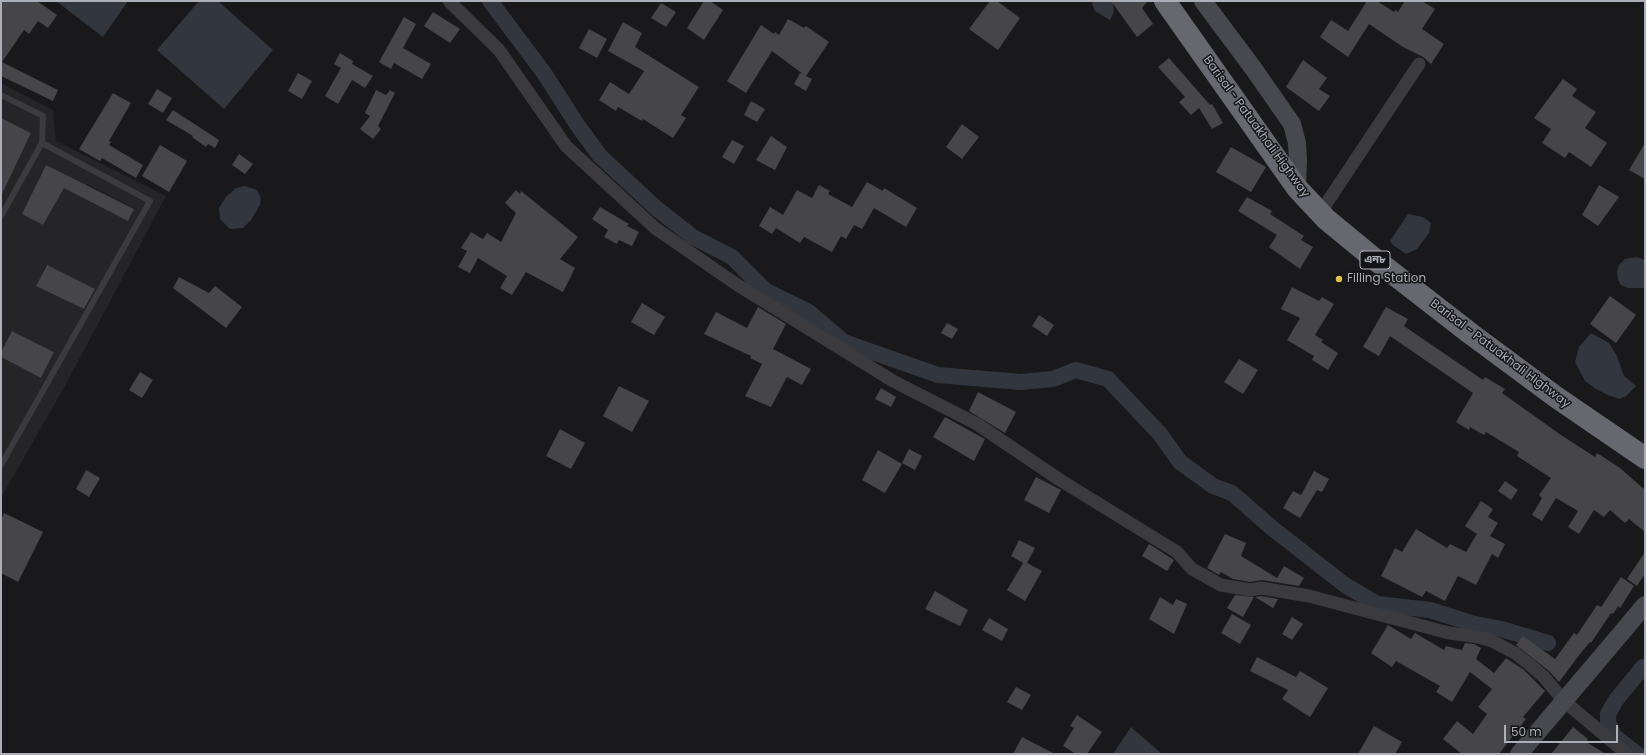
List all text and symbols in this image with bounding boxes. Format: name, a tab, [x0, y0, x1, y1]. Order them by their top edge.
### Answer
street label: Barisal - Patuakhali Highway	[1200, 53, 1312, 201]
road number: এন৮	[1360, 251, 1390, 269]
place label: Filling Station	[1347, 272, 1426, 286]
marker: Filling Station	[1334, 274, 1344, 284]
street label: Barisal - Patuakhali Highway	[1427, 297, 1573, 411]
scale bar	[1506, 717, 1620, 743]
text: 50 m	[1511, 723, 1542, 740]

